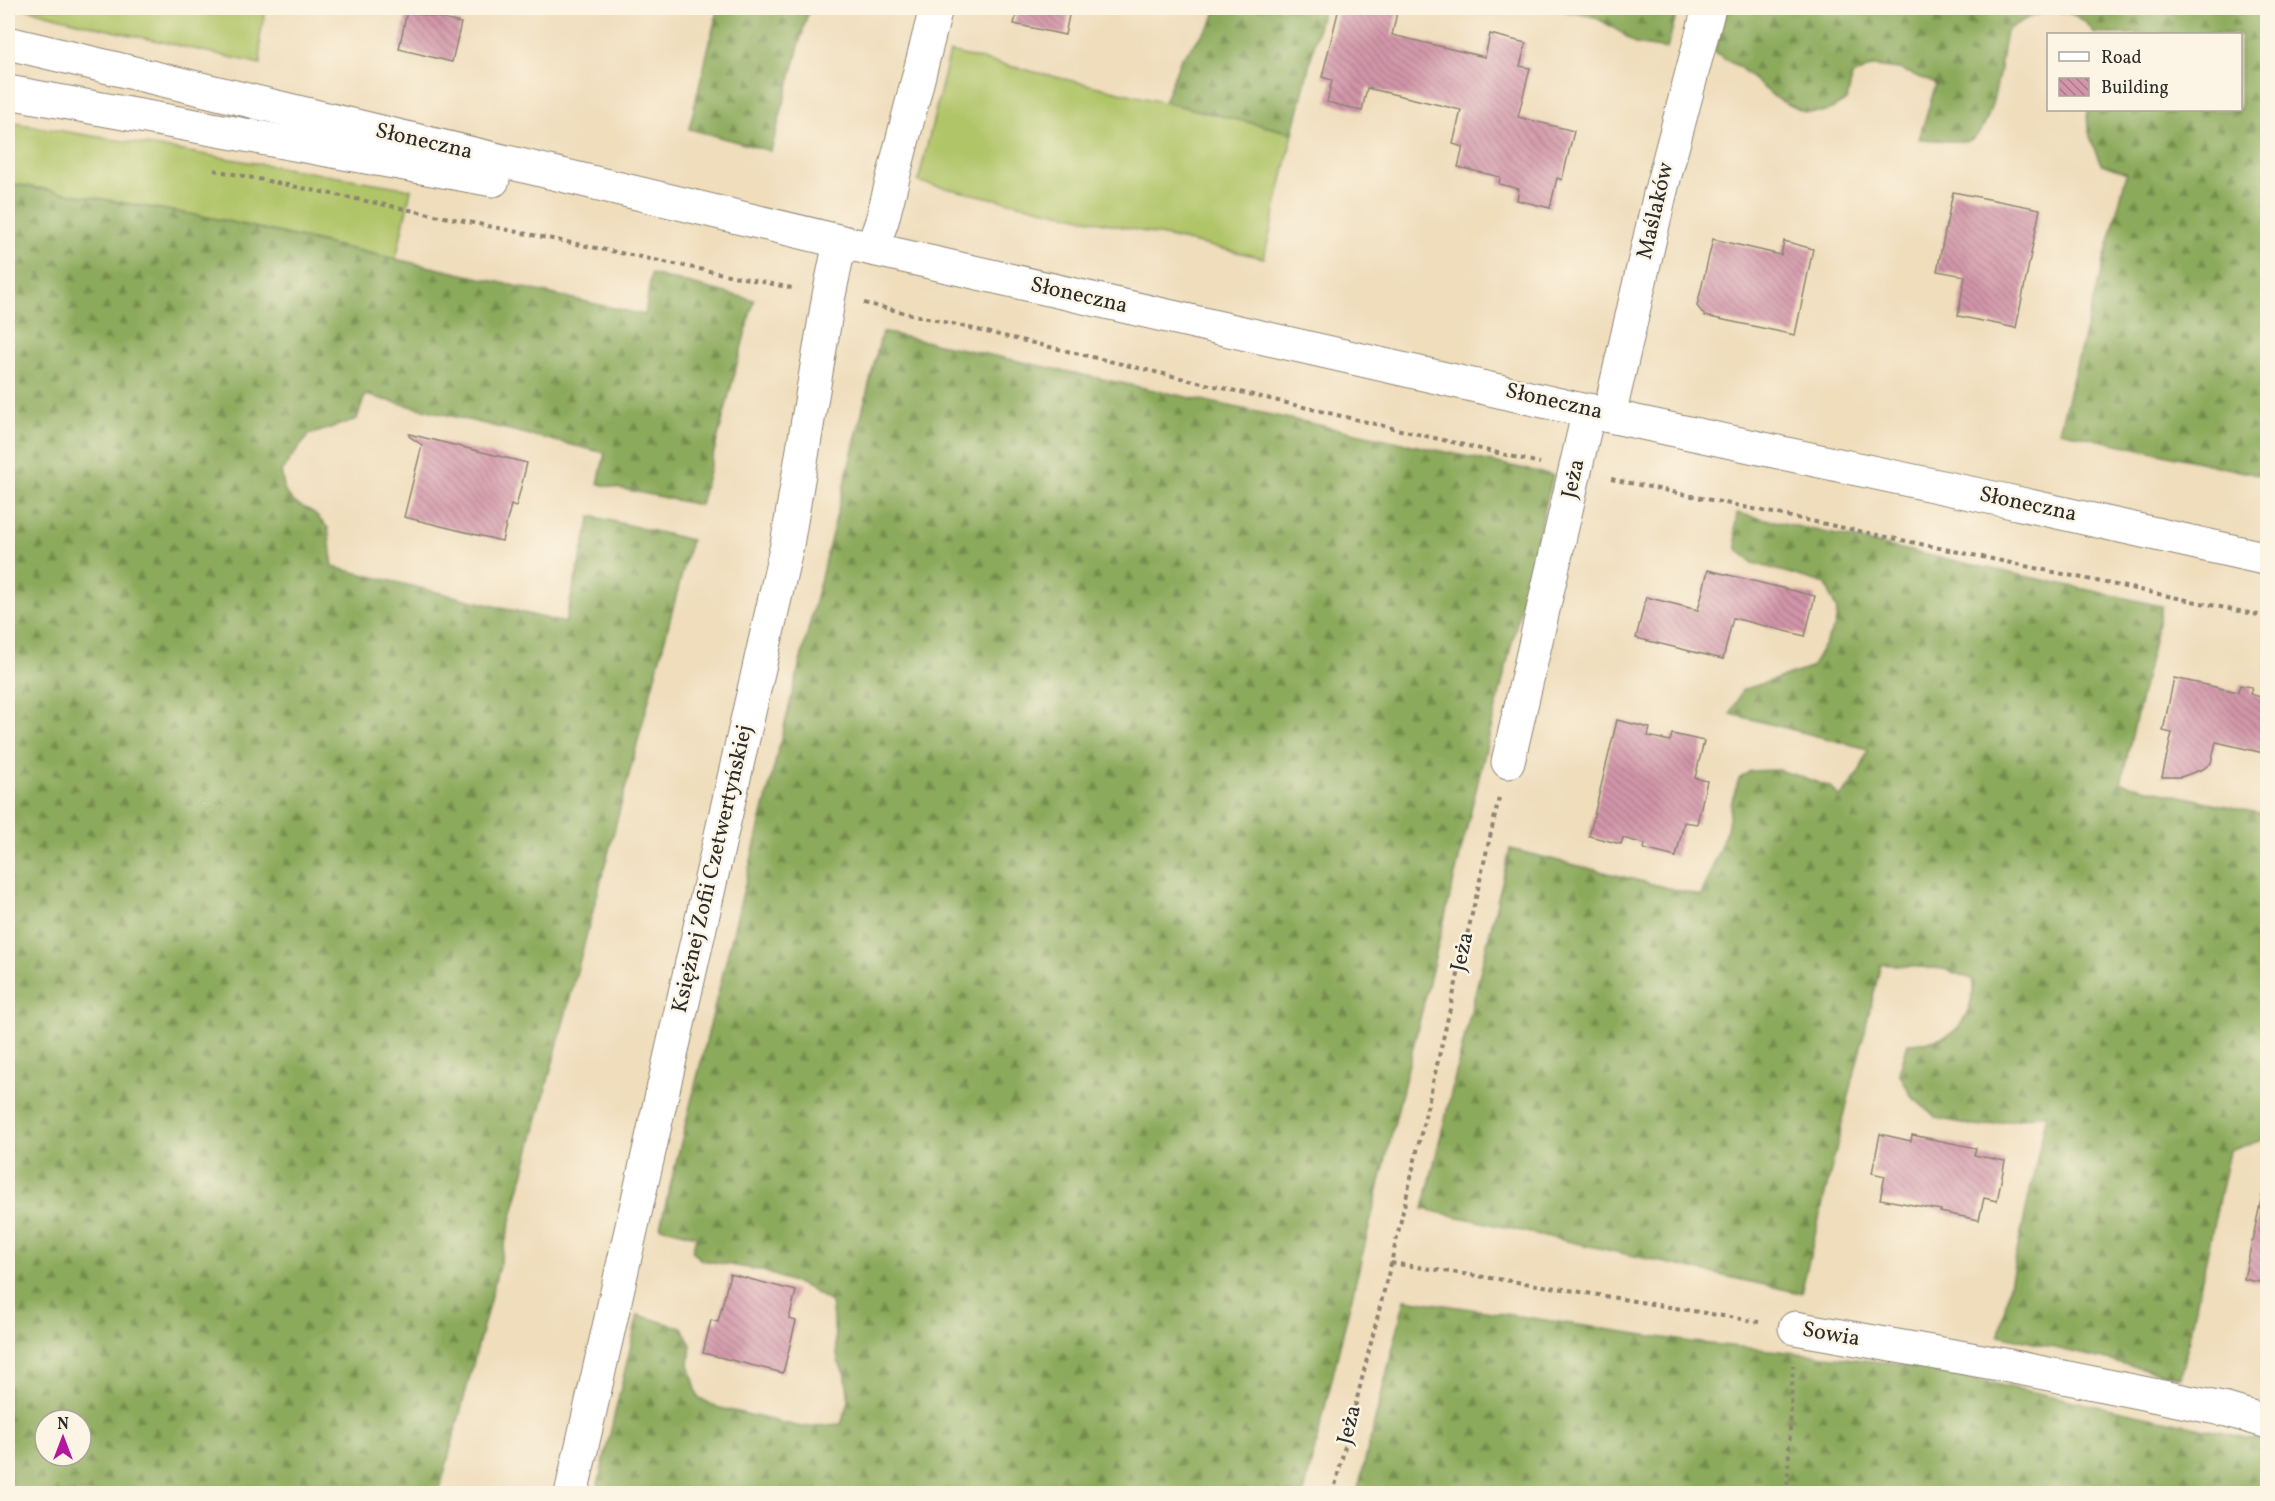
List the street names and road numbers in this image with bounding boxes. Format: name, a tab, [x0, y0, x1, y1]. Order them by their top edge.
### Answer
street label: Słoneczna	[372, 116, 476, 168]
street label: Maślaków	[1630, 159, 1682, 263]
street label: Słoneczna	[1027, 270, 1131, 322]
street label: Słoneczna	[1502, 376, 1606, 428]
street label: Jeża	[1554, 456, 1594, 502]
street label: Słoneczna	[1976, 480, 2080, 530]
street label: Księżnej Zofii Czetwertyńskiej	[665, 722, 761, 1016]
street label: Jeża	[1443, 929, 1483, 975]
street label: Sowia	[1800, 1315, 1862, 1355]
street label: Jeża	[1330, 1402, 1370, 1448]

